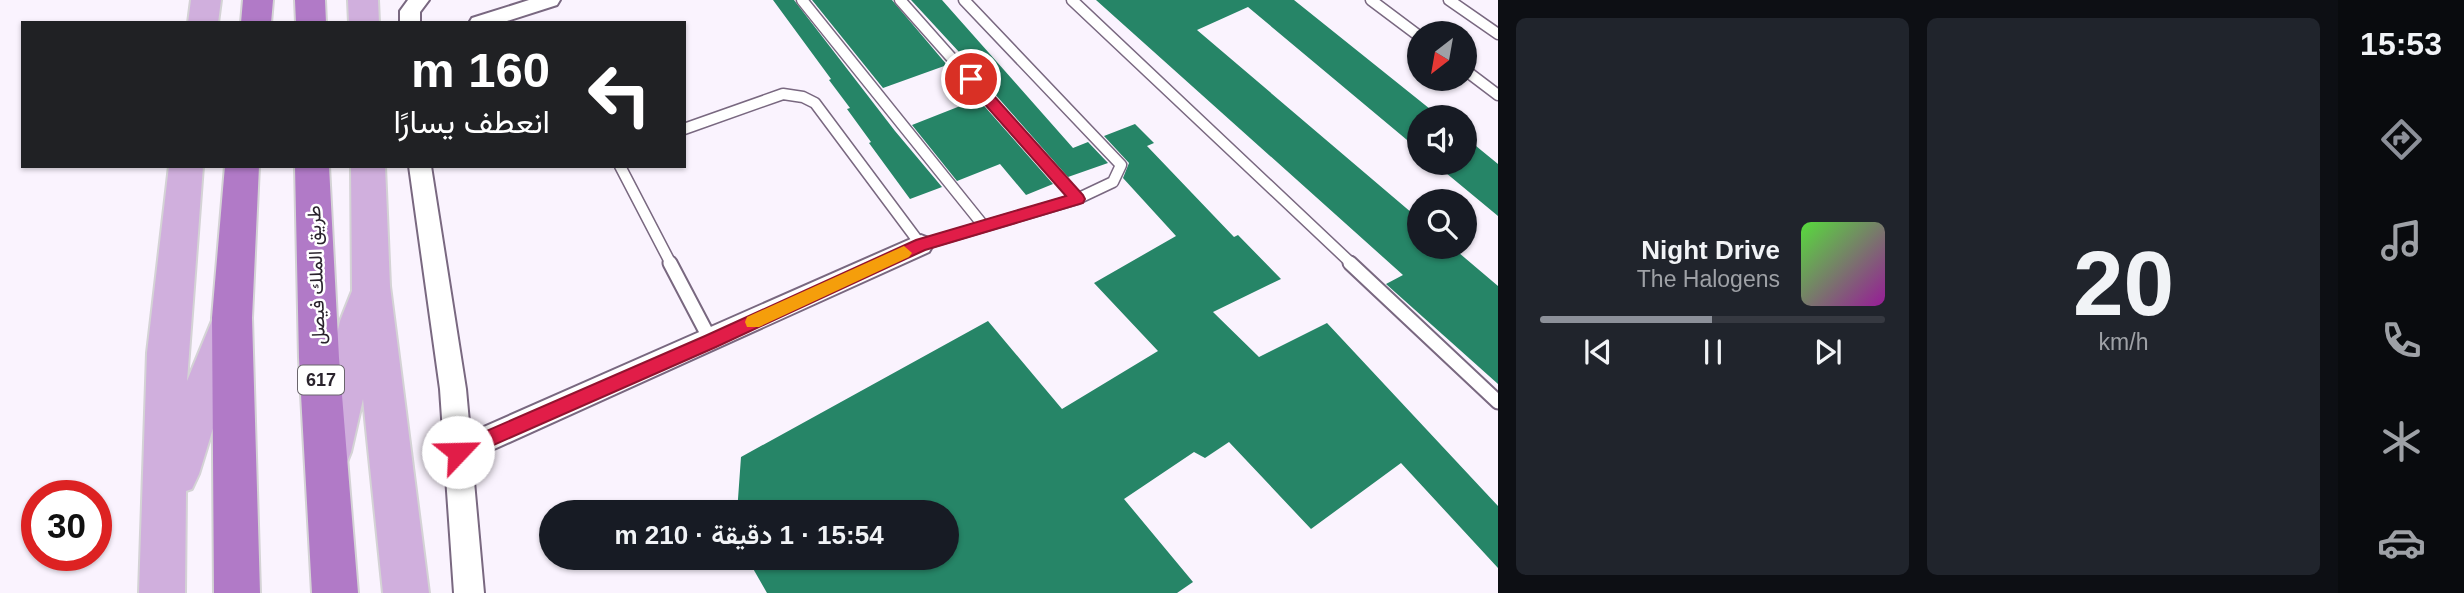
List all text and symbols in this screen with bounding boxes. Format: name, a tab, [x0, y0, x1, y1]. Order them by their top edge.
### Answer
north arrow	[1407, 21, 1477, 91]
map controls	[1407, 21, 1477, 259]
text: 15:53	[2360, 26, 2442, 62]
text: 160 m	[411, 43, 550, 97]
icon: left	[574, 49, 665, 140]
pin	[941, 49, 1001, 109]
icon: arrive	[952, 60, 990, 98]
text: انعطف يسارًا	[393, 104, 550, 140]
button: sound	[1407, 105, 1477, 175]
icon: directions	[2377, 115, 2426, 164]
button: search	[1407, 189, 1477, 259]
street label: طريق الملك فيصل	[303, 205, 330, 345]
icon: music	[2377, 216, 2426, 265]
text: 20	[2073, 233, 2174, 334]
text: Night Drive	[1641, 235, 1780, 265]
text: The Halogens	[1637, 266, 1780, 292]
icon: phone	[2377, 316, 2426, 365]
text: km/h	[2099, 329, 2148, 355]
icon: previous	[1579, 333, 1617, 371]
icon: pause	[1694, 333, 1732, 371]
icon: next	[1809, 333, 1847, 371]
road number: 617	[298, 366, 344, 394]
position arrow	[421, 415, 495, 489]
icon: climate	[2377, 417, 2426, 466]
speed limit sign: 30	[21, 480, 112, 571]
icon: car	[2377, 518, 2426, 567]
text: 15:54 · 1 دقيقة · 210 m	[614, 520, 884, 550]

